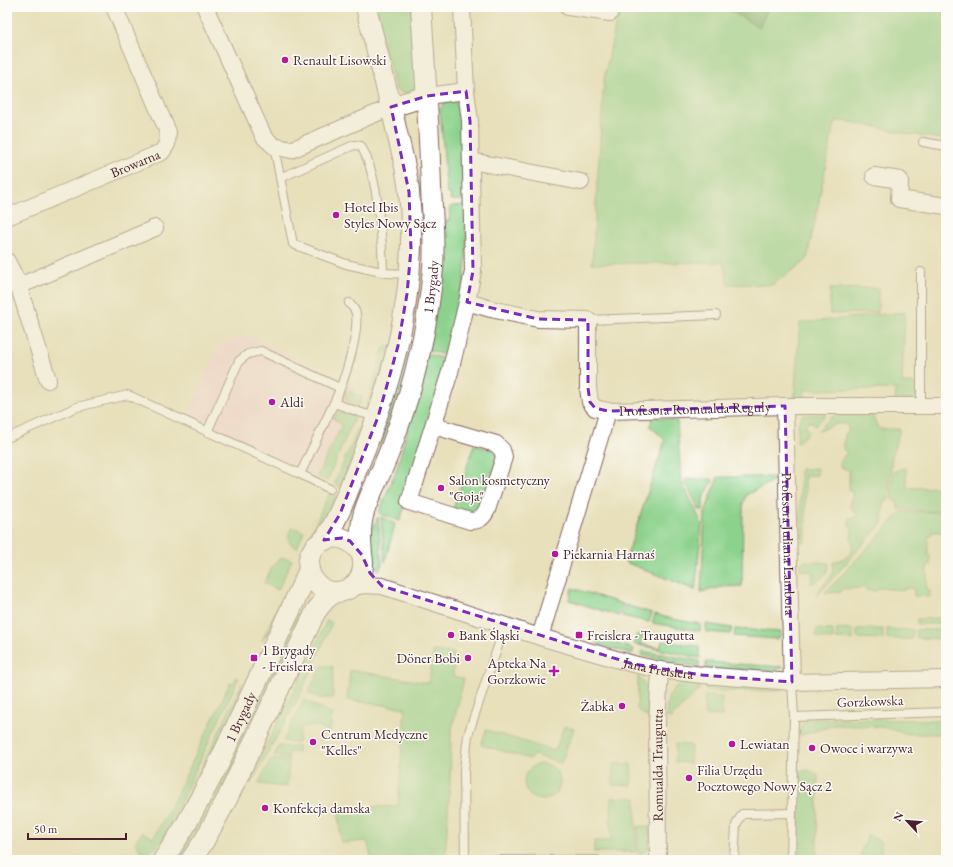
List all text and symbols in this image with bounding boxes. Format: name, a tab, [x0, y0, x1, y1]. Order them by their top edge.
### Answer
place label: Renault Lisowski	[293, 51, 387, 69]
marker: Renault Lisowski	[280, 55, 290, 65]
street label: Browarna	[108, 145, 163, 182]
place label: Hotel Ibis Styles Nowy Sącz	[344, 198, 437, 232]
marker: Hotel Ibis Styles Nowy Sącz	[331, 210, 341, 220]
street label: 1 Brygady	[419, 259, 442, 315]
place label: Aldi	[279, 393, 304, 411]
marker: Aldi	[267, 397, 277, 407]
street label: Profesora Romualda Reguły	[619, 397, 772, 420]
place label: Salon kosmetyczny "Goja"	[449, 471, 551, 505]
street label: Profesora Juliana Lambora	[778, 472, 799, 616]
marker: Salon kosmetyczny "Goja"	[436, 483, 446, 493]
place label: Piekarnia Harnaś	[563, 545, 655, 563]
marker: Piekarnia Harnaś	[550, 549, 560, 559]
place label: Bank Śląski	[459, 626, 520, 644]
place label: Freislera - Traugutta	[587, 626, 695, 644]
marker: Bank Śląski	[446, 630, 456, 640]
marker: Freislera - Traugutta	[574, 630, 584, 640]
place label: 1 Brygady - Freislera	[262, 641, 316, 675]
place label: Döner Bobi	[396, 649, 461, 667]
street label: Jana Freislera	[621, 652, 695, 683]
marker: 1 Brygady - Freislera	[249, 653, 259, 663]
marker: Döner Bobi	[463, 653, 473, 663]
place label: Apteka Na Gorzkowie	[487, 654, 547, 688]
marker: Apteka Na Gorzkowie	[549, 666, 559, 676]
street label: 1 Brygady	[221, 688, 260, 745]
street label: Gorzkowska	[836, 691, 904, 711]
place label: Żabka	[581, 697, 614, 715]
marker: Żabka	[617, 701, 627, 711]
street label: Romualda Traugutta	[648, 707, 667, 822]
place label: Centrum Medyczne "Kelles"	[321, 725, 428, 759]
place label: Lewiatan	[740, 735, 790, 753]
marker: Centrum Medyczne "Kelles"	[308, 737, 318, 747]
marker: Lewiatan	[727, 739, 737, 749]
place label: Owoce i warzywa	[820, 739, 913, 757]
marker: Owoce i warzywa	[807, 743, 817, 753]
place label: Filia Urzędu Pocztowego Nowy Sącz 2	[697, 761, 832, 795]
marker: Filia Urzędu Pocztowego Nowy Sącz 2	[684, 773, 694, 783]
place label: Konfekcja damska	[273, 799, 371, 817]
north arrow	[887, 801, 927, 841]
marker: Konfekcja damska	[260, 803, 270, 813]
text: N	[890, 809, 906, 824]
scale bar	[28, 815, 126, 841]
text: 50 m	[34, 821, 58, 837]

